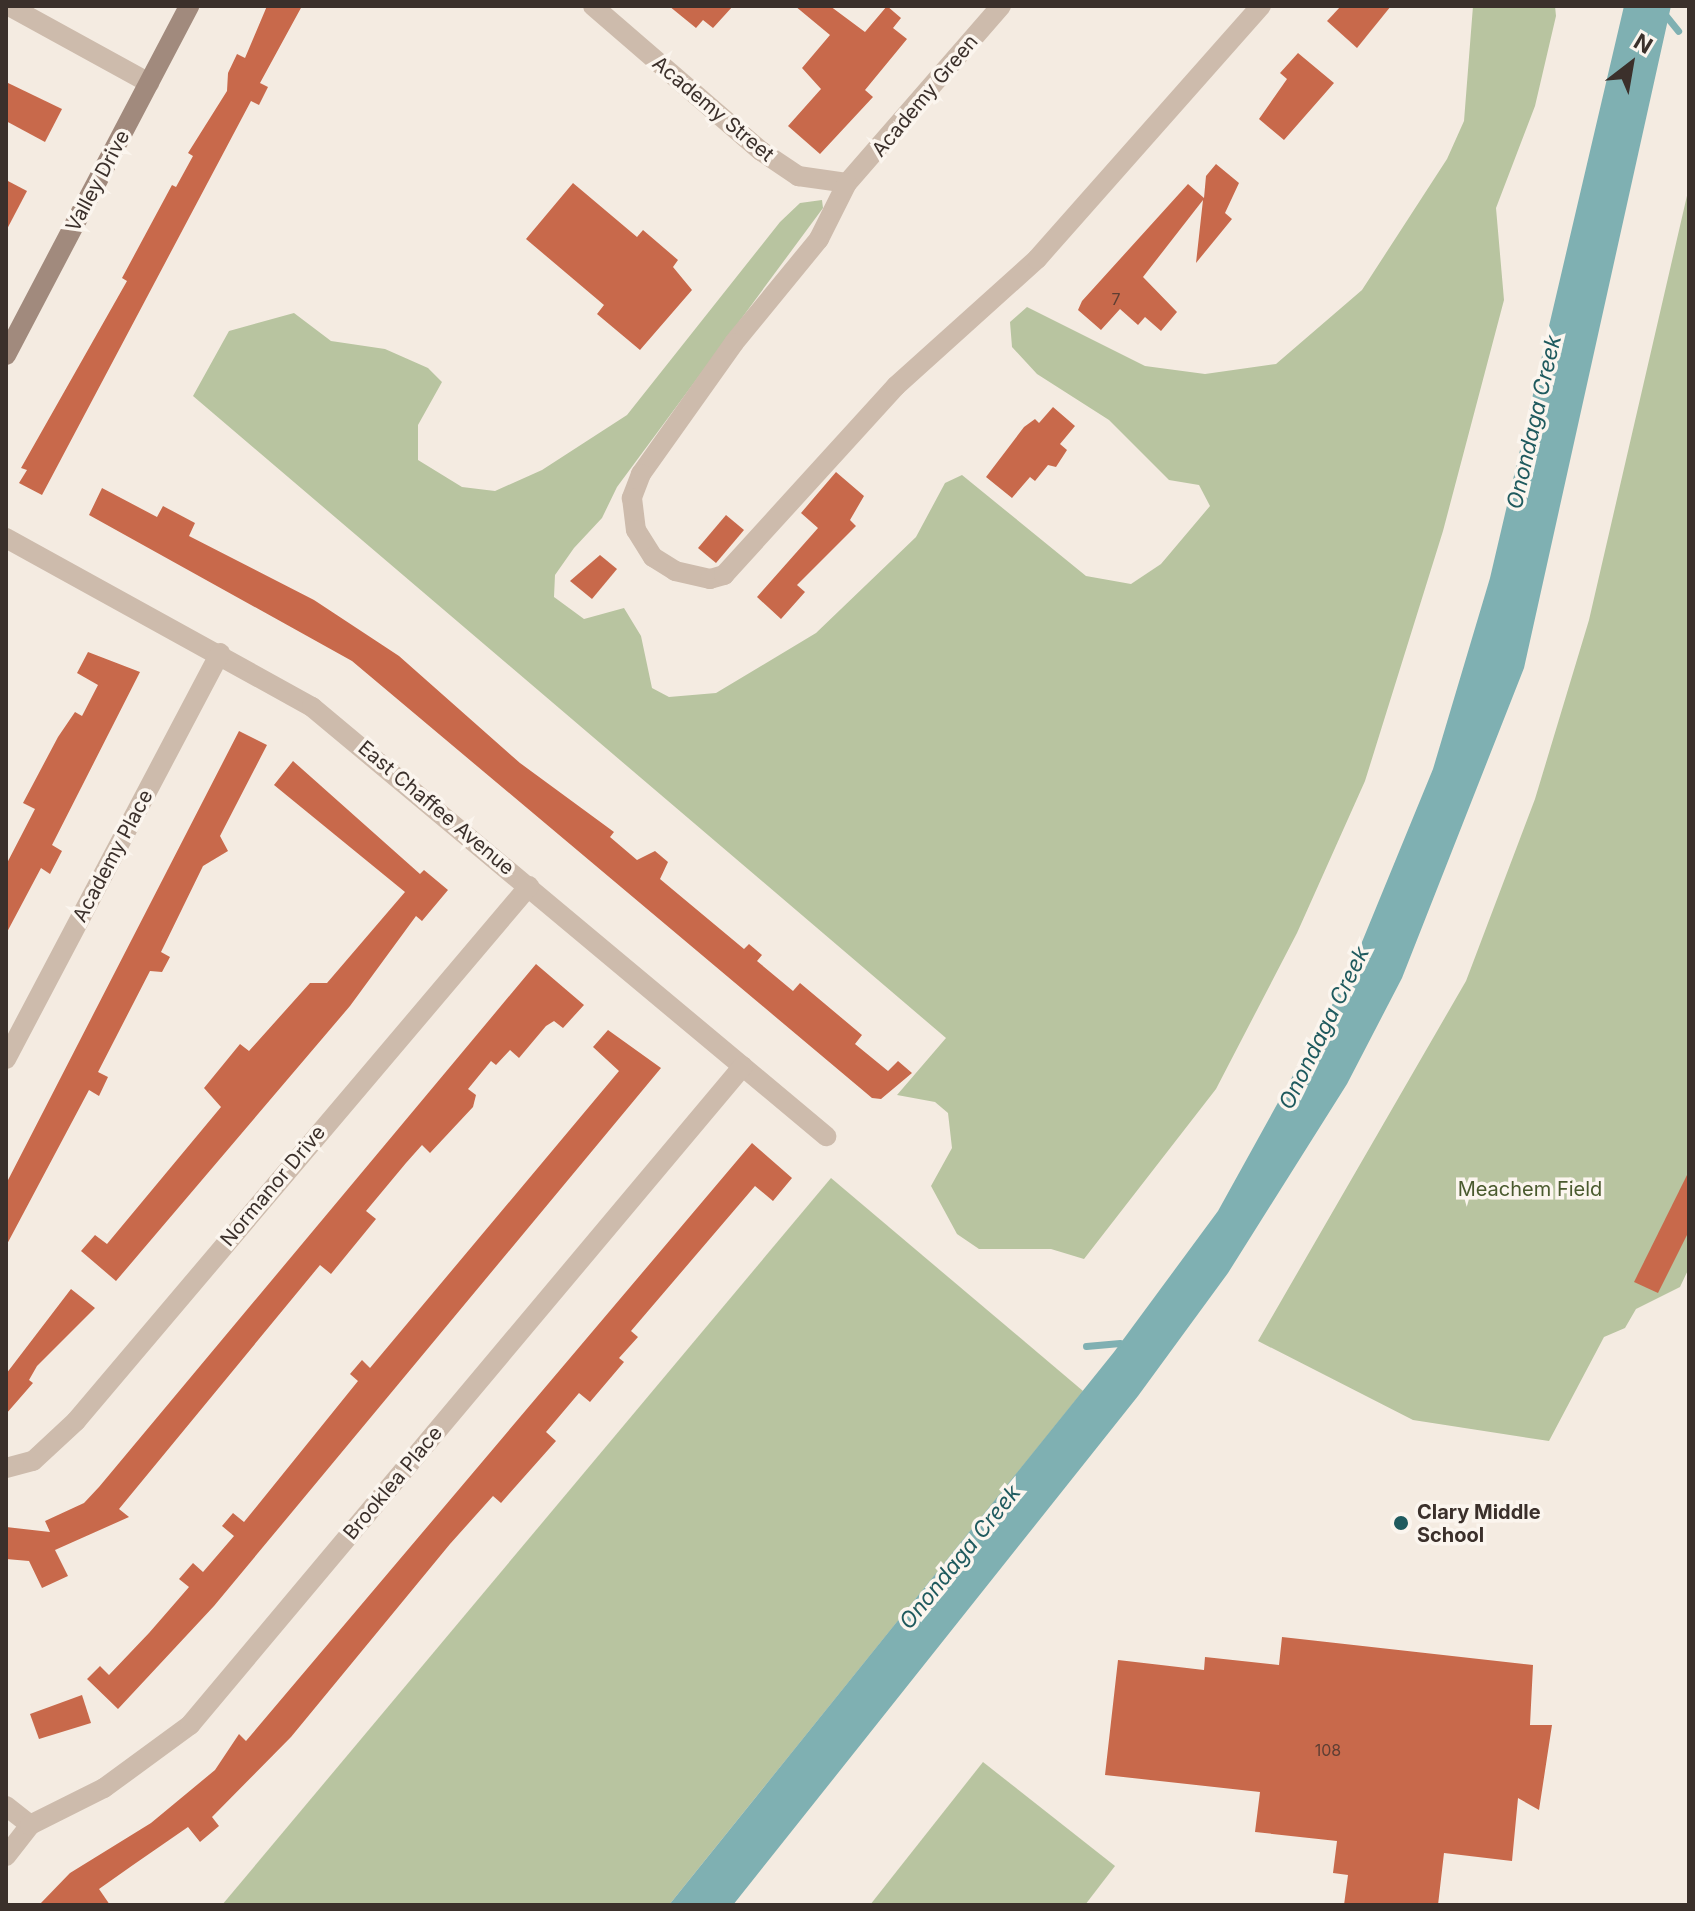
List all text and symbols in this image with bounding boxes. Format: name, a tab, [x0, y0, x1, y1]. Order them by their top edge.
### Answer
north arrow	[1591, 24, 1671, 104]
text: N	[1629, 28, 1657, 59]
street label: Academy Green	[867, 30, 983, 162]
street label: Academy Street	[647, 51, 779, 167]
street label: Valley Drive	[61, 126, 135, 236]
house number: 7	[1111, 289, 1121, 309]
water label: Onondaga Creek	[1501, 333, 1567, 511]
street label: East Chaffee Avenue	[353, 736, 519, 880]
street label: Academy Place	[68, 786, 158, 926]
water label: Onondaga Creek	[1273, 942, 1375, 1114]
street label: Normanor Drive	[216, 1121, 330, 1251]
park label: Meachem Field	[1458, 1177, 1602, 1201]
street label: Brooklea Place	[339, 1421, 447, 1545]
water label: Onondaga Creek	[894, 1480, 1026, 1634]
place label: Clary Middle School	[1417, 1500, 1541, 1547]
marker: Clary Middle School	[1392, 1514, 1410, 1532]
house number: 108	[1315, 1740, 1341, 1760]

